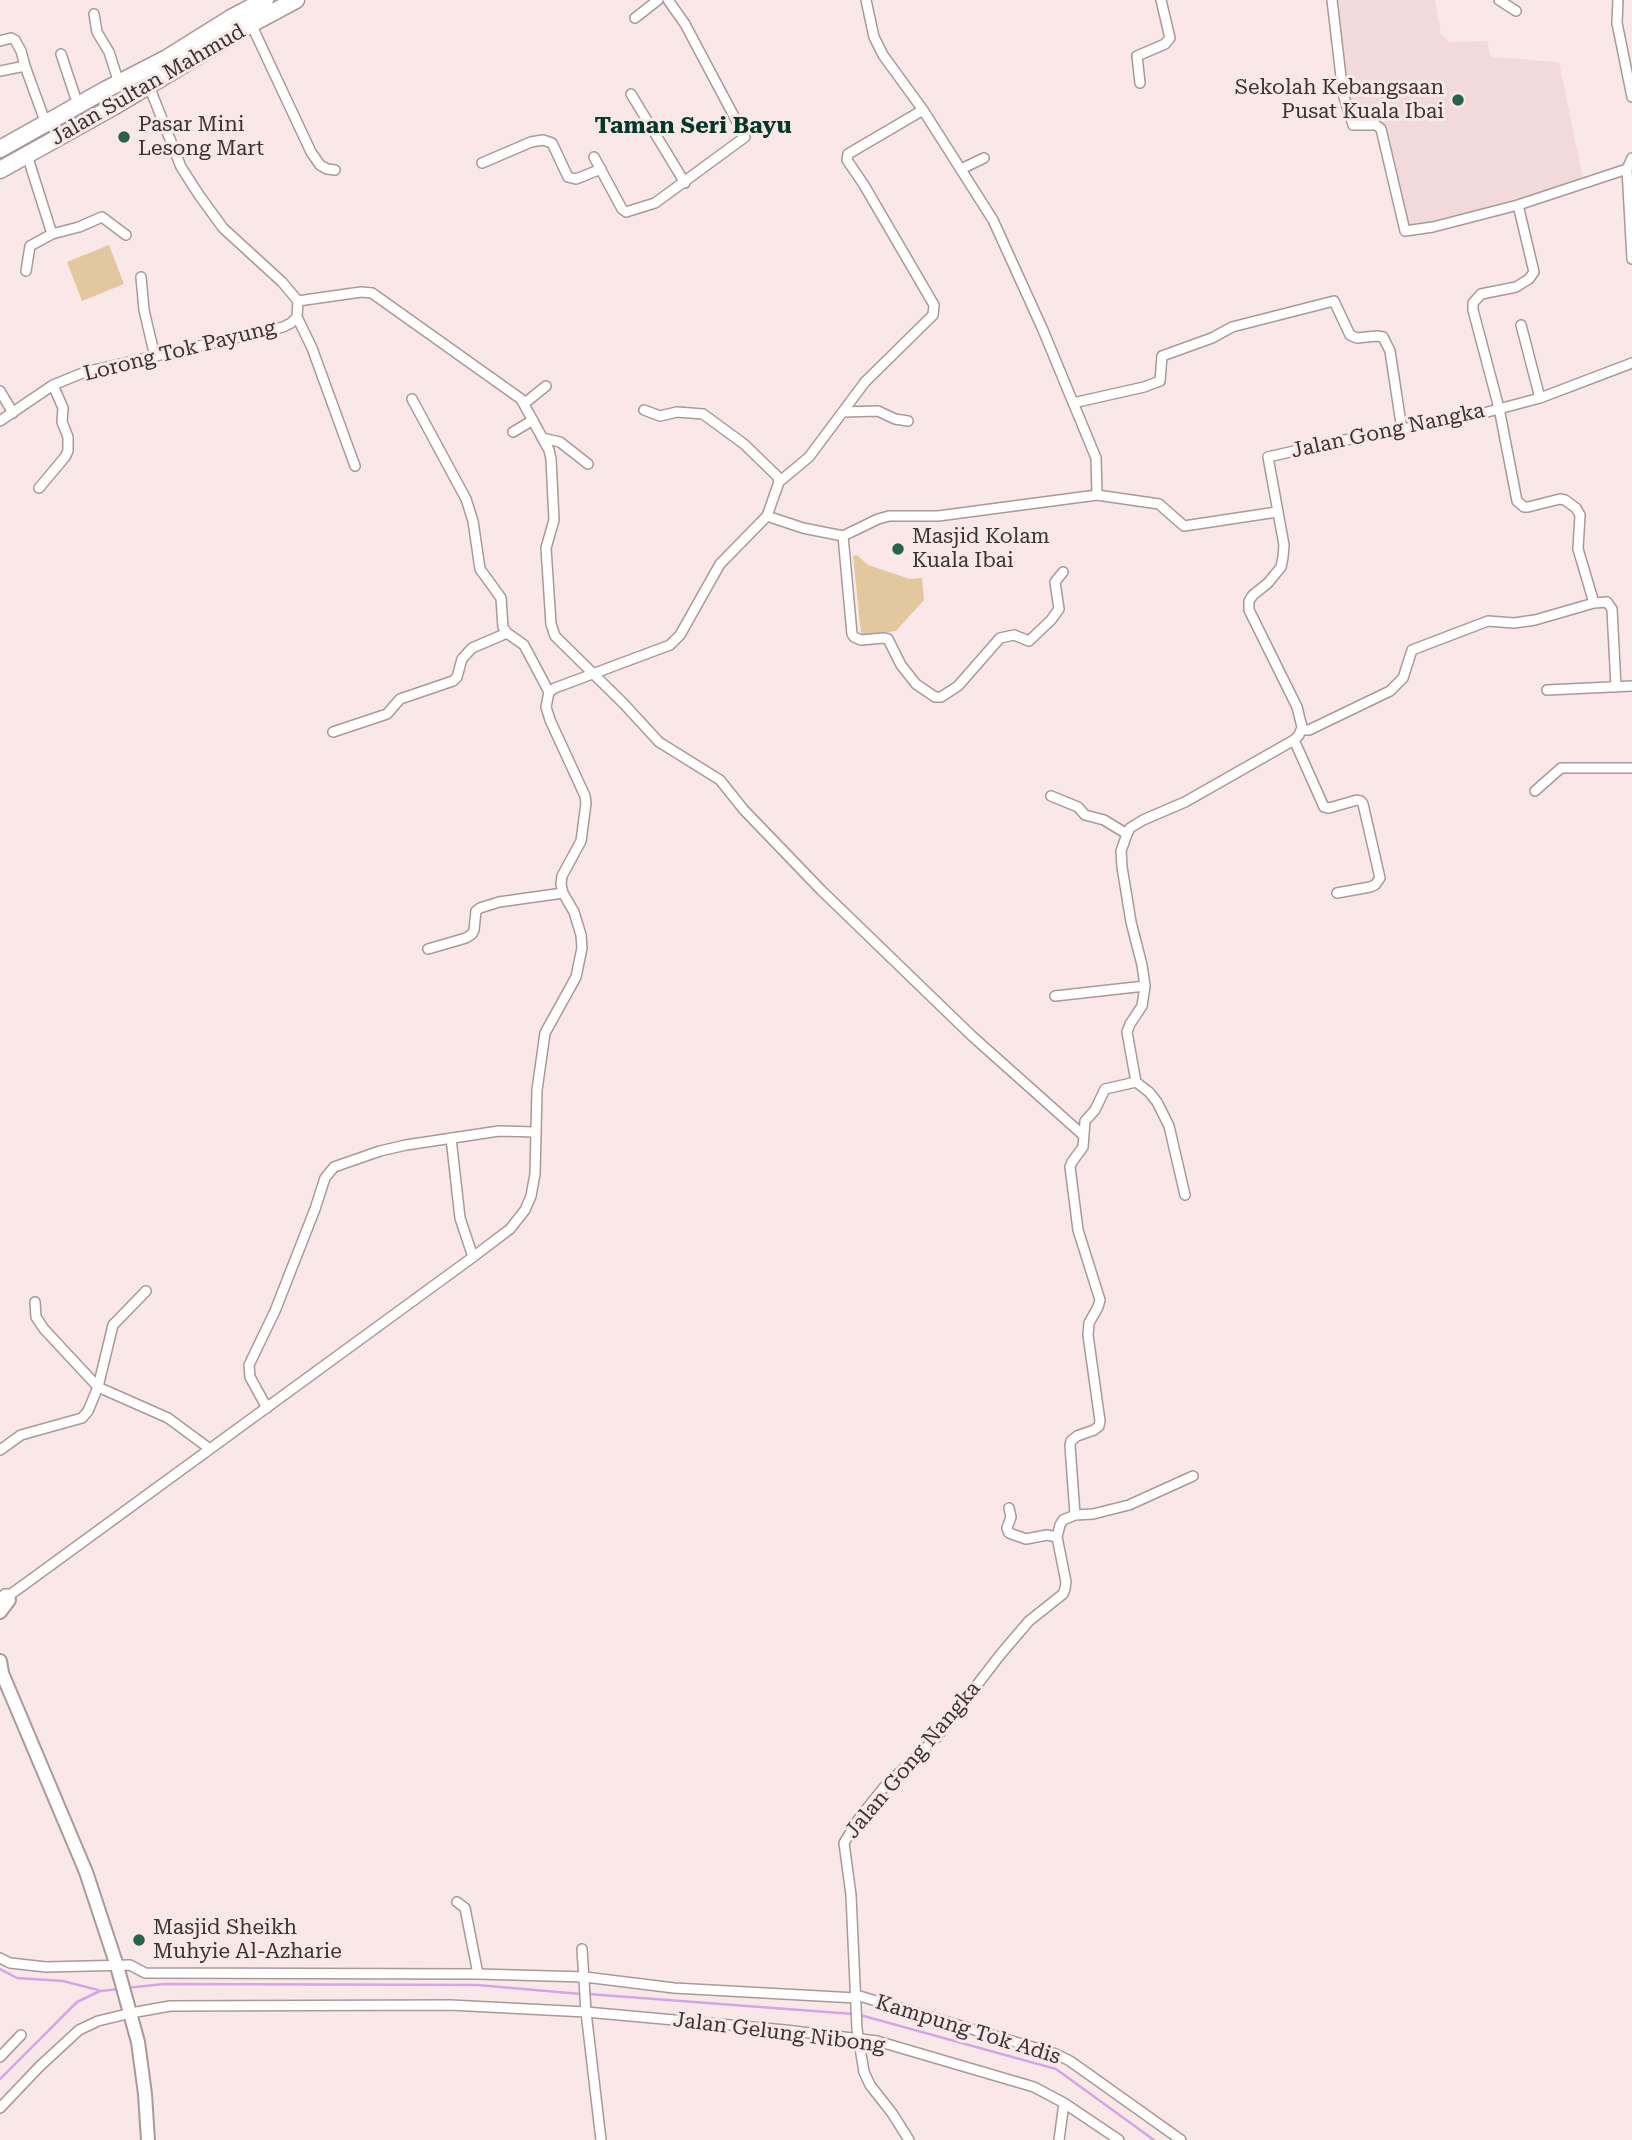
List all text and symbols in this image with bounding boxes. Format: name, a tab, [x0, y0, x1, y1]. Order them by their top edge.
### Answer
street label: Jalan Sultan Mahmud	[46, 19, 250, 151]
place label: Sekolah Kebangsaan Pusat Kuala Ibai	[1235, 75, 1444, 125]
marker: Sekolah Kebangsaan Pusat Kuala Ibai	[1450, 92, 1466, 108]
place label: Pasar Mini Lesong Mart	[138, 112, 264, 162]
district label: Taman Seri Bayu	[594, 112, 792, 140]
marker: Pasar Mini Lesong Mart	[116, 129, 132, 145]
street label: Lorong Tok Payung	[81, 315, 279, 387]
street label: Jalan Gong Nangka	[1289, 398, 1487, 464]
place label: Masjid Kolam Kuala Ibai	[912, 524, 1050, 574]
marker: Masjid Kolam Kuala Ibai	[890, 541, 906, 557]
street label: Jalan Gong Nangka	[840, 1676, 986, 1844]
place label: Masjid Sheikh Muhyie Al-Azharie	[153, 1915, 342, 1965]
marker: Masjid Sheikh Muhyie Al-Azharie	[131, 1932, 147, 1948]
street label: Kampung Tok Adis	[872, 1990, 1064, 2070]
street label: Jalan Gelung Nibong	[672, 2007, 886, 2059]

